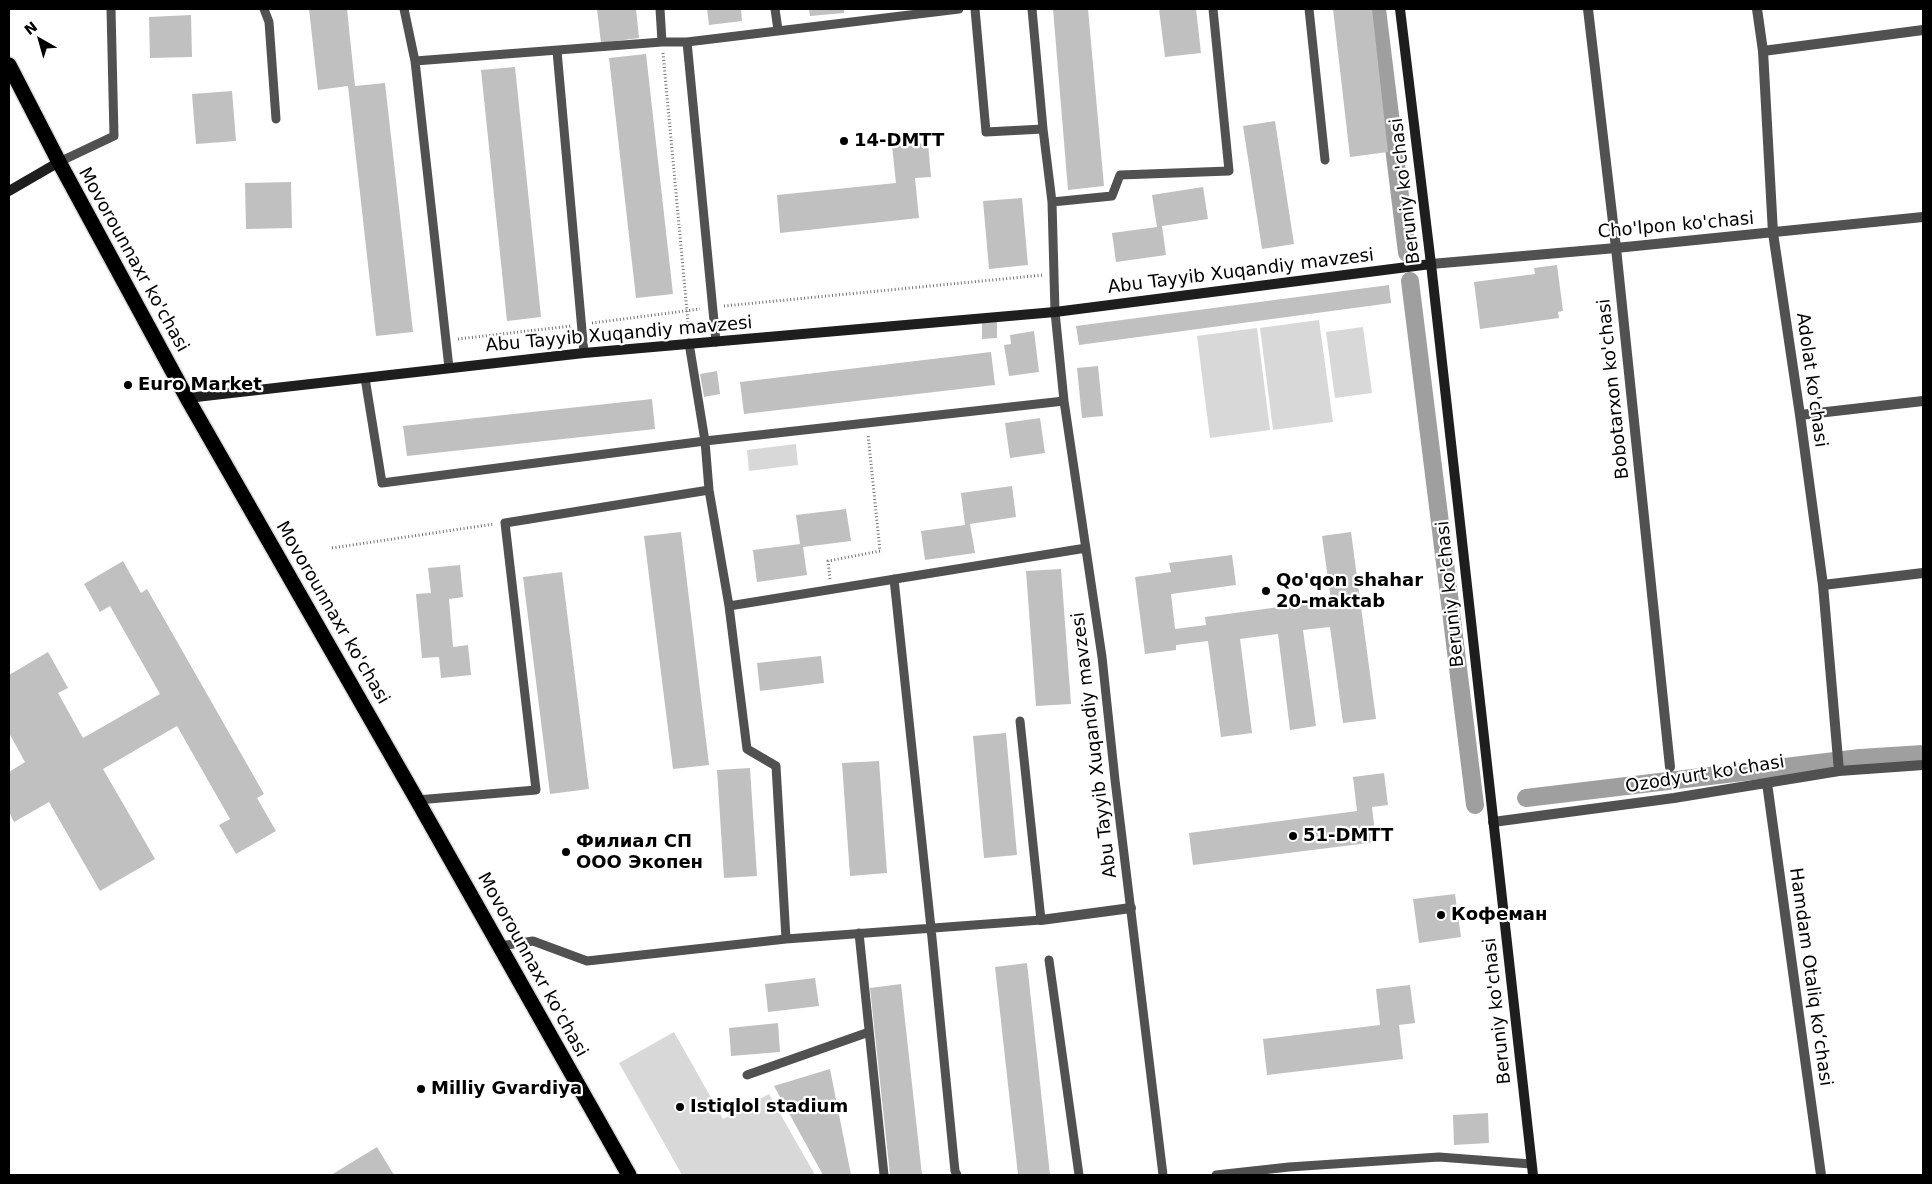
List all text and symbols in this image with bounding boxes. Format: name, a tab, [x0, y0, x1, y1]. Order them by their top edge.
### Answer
north arrow	[15, 15, 65, 65]
text: N	[21, 18, 40, 38]
street label: Beruniy ko'chasi	[1386, 116, 1426, 266]
place label: 14-DMTT	[854, 130, 944, 152]
marker: 14-DMTT	[838, 135, 850, 147]
street label: Movorounnaxr ko'chasi	[73, 164, 193, 356]
street label: Cho'lpon ko'chasi	[1597, 208, 1755, 244]
street label: Abu Tayyib Xuqandiy mavzesi	[1107, 245, 1375, 299]
street label: Bobotarxon ko'chasi	[1594, 298, 1634, 480]
street label: Adolat ko'chasi	[1791, 311, 1831, 449]
street label: Abu Tayyib Xuqandiy mavzesi	[485, 313, 753, 357]
place label: Euro Market	[138, 374, 262, 396]
marker: Euro Market	[122, 379, 134, 391]
street label: Movorounnaxr ko'chasi	[271, 518, 393, 708]
street label: Beruniy ko'chasi	[1433, 520, 1469, 668]
place label: Qo'qon shahar 20-maktab	[1276, 570, 1423, 612]
marker: Qo'qon shahar 20-maktab	[1260, 585, 1272, 597]
street label: Abu Tayyib Xuqandiy mavzesi	[1068, 611, 1122, 879]
street label: Ozodyurt ko'chasi	[1624, 752, 1786, 798]
place label: 51-DMTT	[1303, 825, 1393, 847]
marker: 51-DMTT	[1287, 830, 1299, 842]
place label: Филиал СП ООО Экопен	[576, 831, 703, 874]
marker: Филиал СП ООО Экопен	[560, 846, 572, 858]
street label: Hamdam Otaliq koʻchasi	[1784, 866, 1836, 1088]
street label: Movorounnaxr ko'chasi	[472, 869, 592, 1061]
place label: Кофеман	[1451, 904, 1547, 926]
marker: Кофеман	[1435, 909, 1447, 921]
street label: Beruniy ko'chasi	[1480, 937, 1516, 1085]
place label: Milliy Gvardiya	[431, 1078, 582, 1100]
marker: Milliy Gvardiya	[415, 1083, 427, 1095]
place label: Istiqlol stadium	[690, 1096, 848, 1118]
marker: Istiqlol stadium	[674, 1101, 686, 1113]

